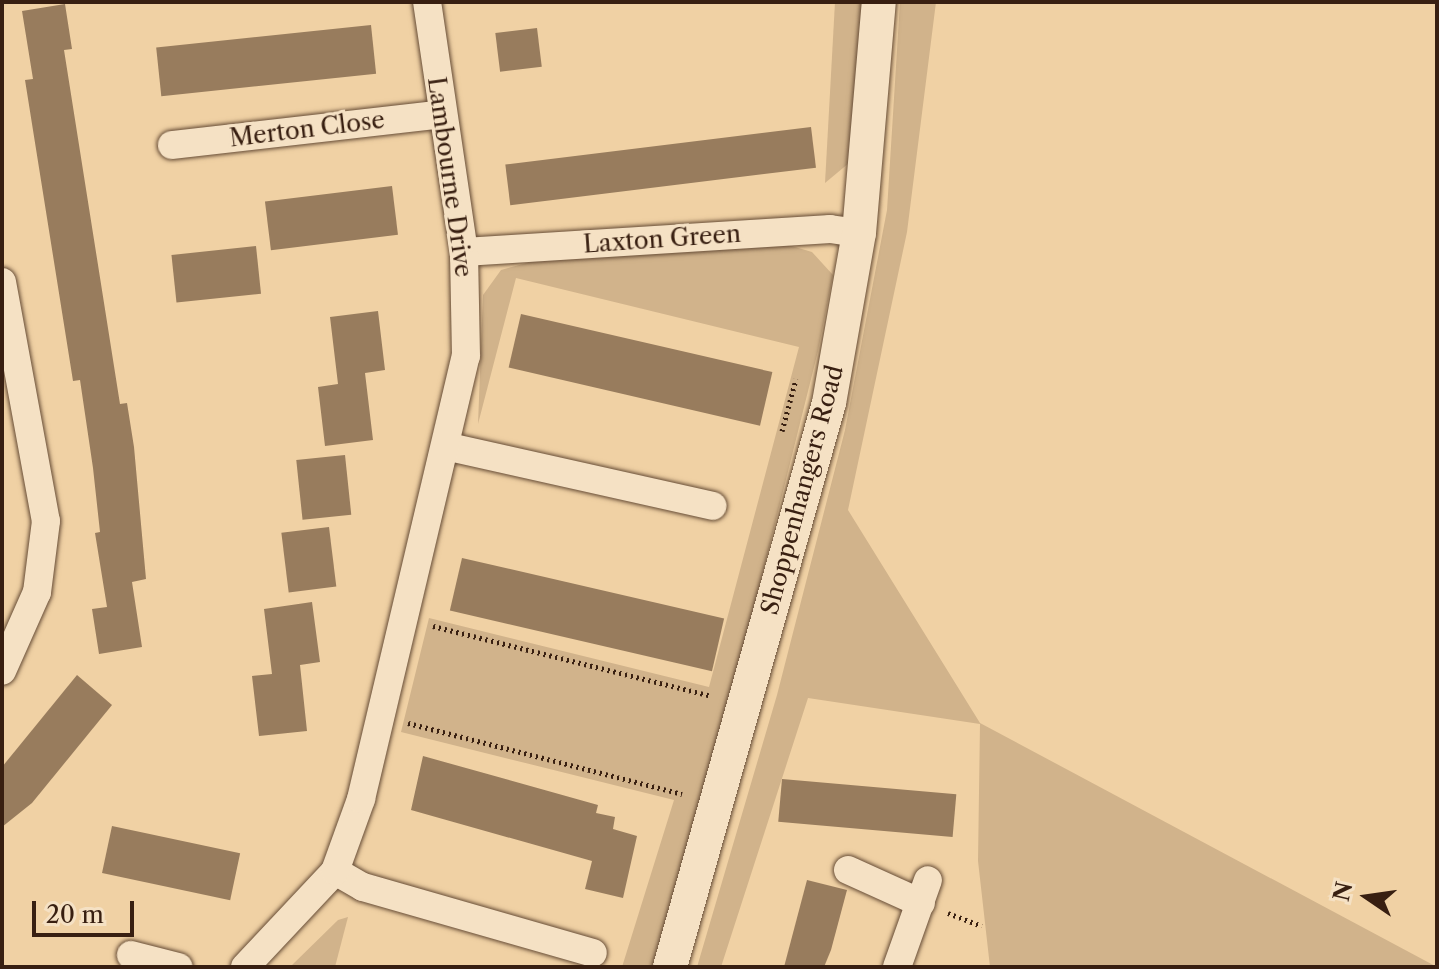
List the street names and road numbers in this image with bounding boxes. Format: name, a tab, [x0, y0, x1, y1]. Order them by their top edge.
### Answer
street label: Lambourne Drive	[422, 75, 478, 279]
street label: Merton Close	[228, 105, 386, 153]
street label: Laxton Green	[582, 219, 742, 259]
street label: Shoppenhangers Road	[755, 362, 849, 618]

